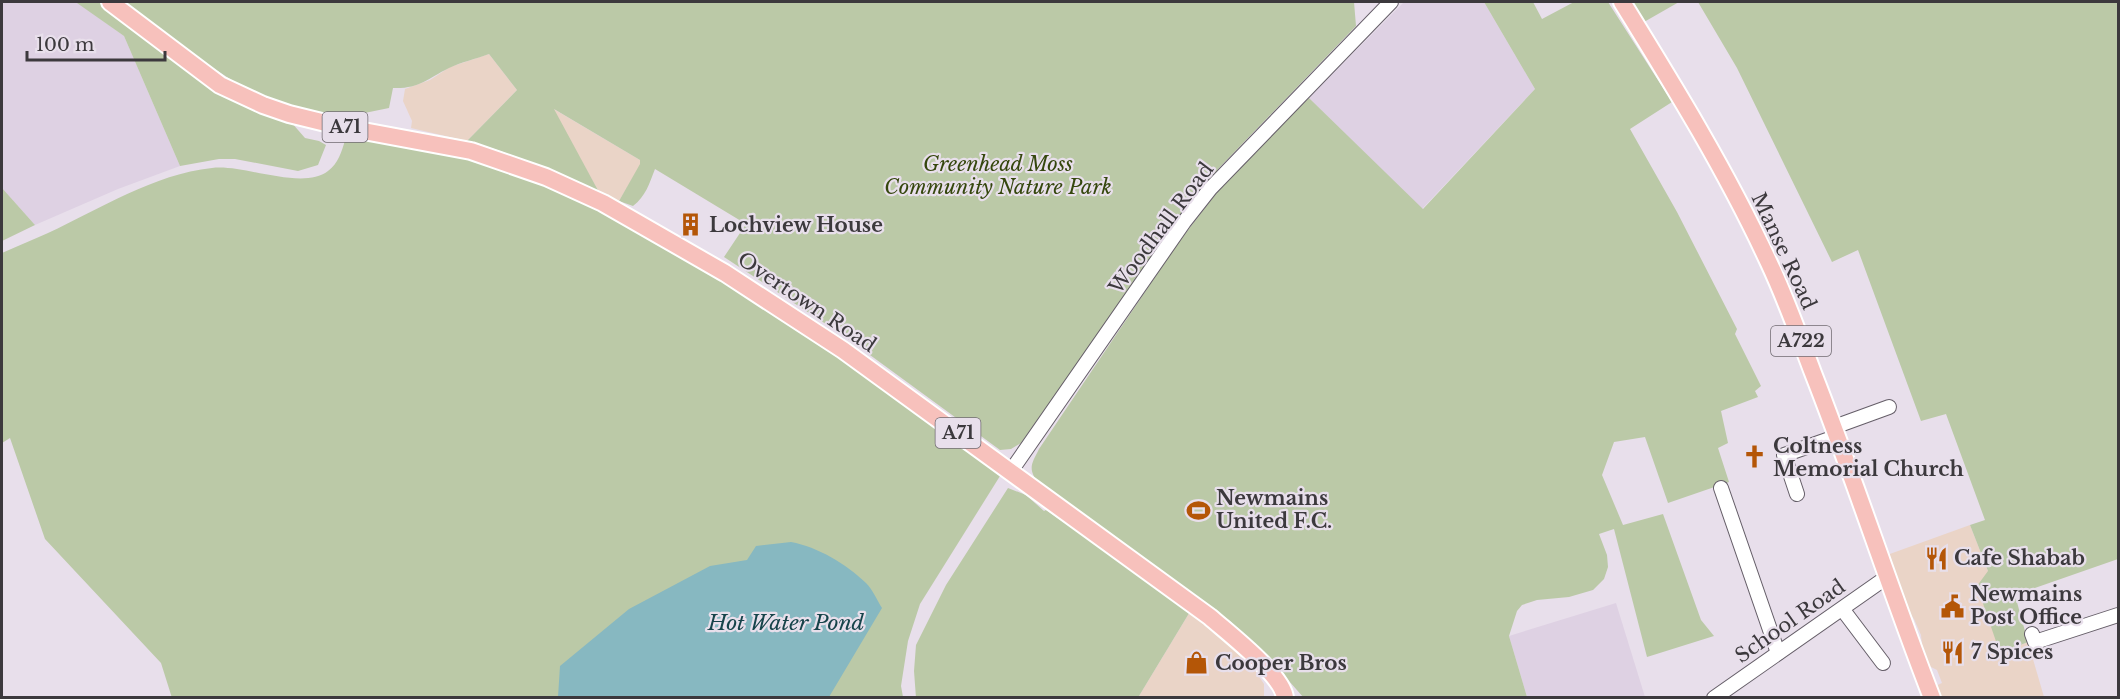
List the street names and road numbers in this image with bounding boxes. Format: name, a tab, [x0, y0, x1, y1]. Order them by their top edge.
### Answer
road number: A71	[322, 112, 368, 142]
street label: Woodhall Road	[1103, 158, 1218, 299]
street label: Manse Road	[1746, 189, 1822, 313]
street label: Overtown Road	[733, 247, 881, 357]
road number: A722	[1771, 326, 1831, 356]
road number: A71	[936, 418, 980, 448]
street label: School Road	[1730, 574, 1850, 668]

